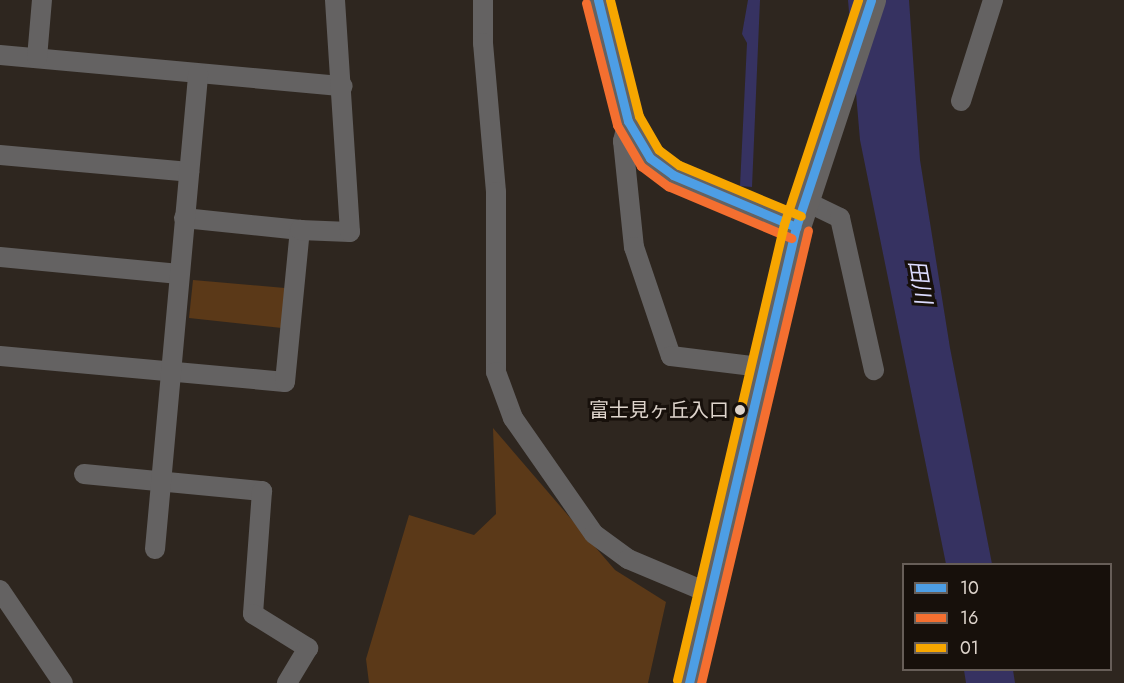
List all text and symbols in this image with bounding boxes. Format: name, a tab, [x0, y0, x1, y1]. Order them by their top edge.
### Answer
water label: 田川	[903, 258, 937, 306]
place label: 富士見ヶ丘入口	[589, 398, 729, 422]
marker: 富士見ヶ丘入口	[734, 404, 746, 416]
legend	[902, 563, 1112, 671]
text: 10	[960, 575, 979, 601]
text: 16	[960, 605, 978, 631]
text: 01	[960, 635, 979, 661]

